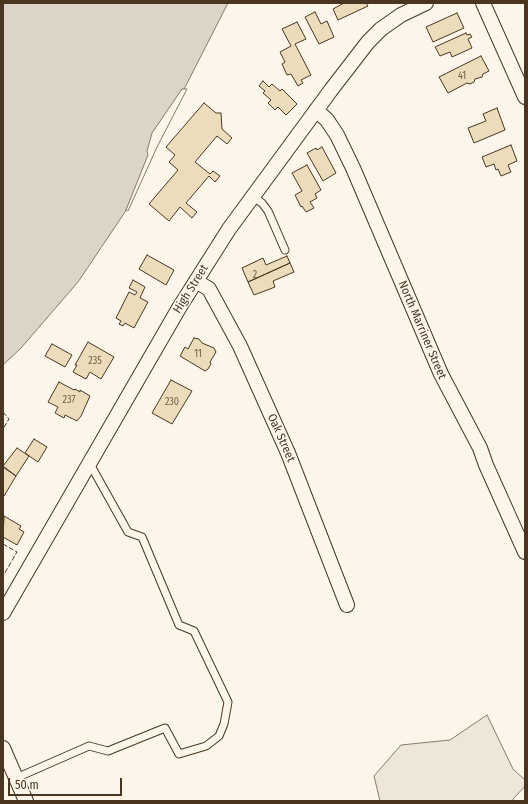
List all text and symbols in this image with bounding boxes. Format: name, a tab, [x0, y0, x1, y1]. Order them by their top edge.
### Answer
house number: 41	[458, 70, 466, 82]
street label: High Street	[170, 262, 212, 316]
house number: 2	[253, 269, 257, 281]
street label: North Marriner Street	[395, 279, 449, 381]
house number: 11	[194, 348, 202, 360]
house number: 235	[88, 355, 102, 367]
house number: 237	[63, 394, 75, 406]
house number: 230	[165, 396, 179, 408]
street label: Oak Street	[264, 412, 298, 464]
scale bar	[10, 770, 124, 796]
text: 50 m	[15, 778, 39, 792]

